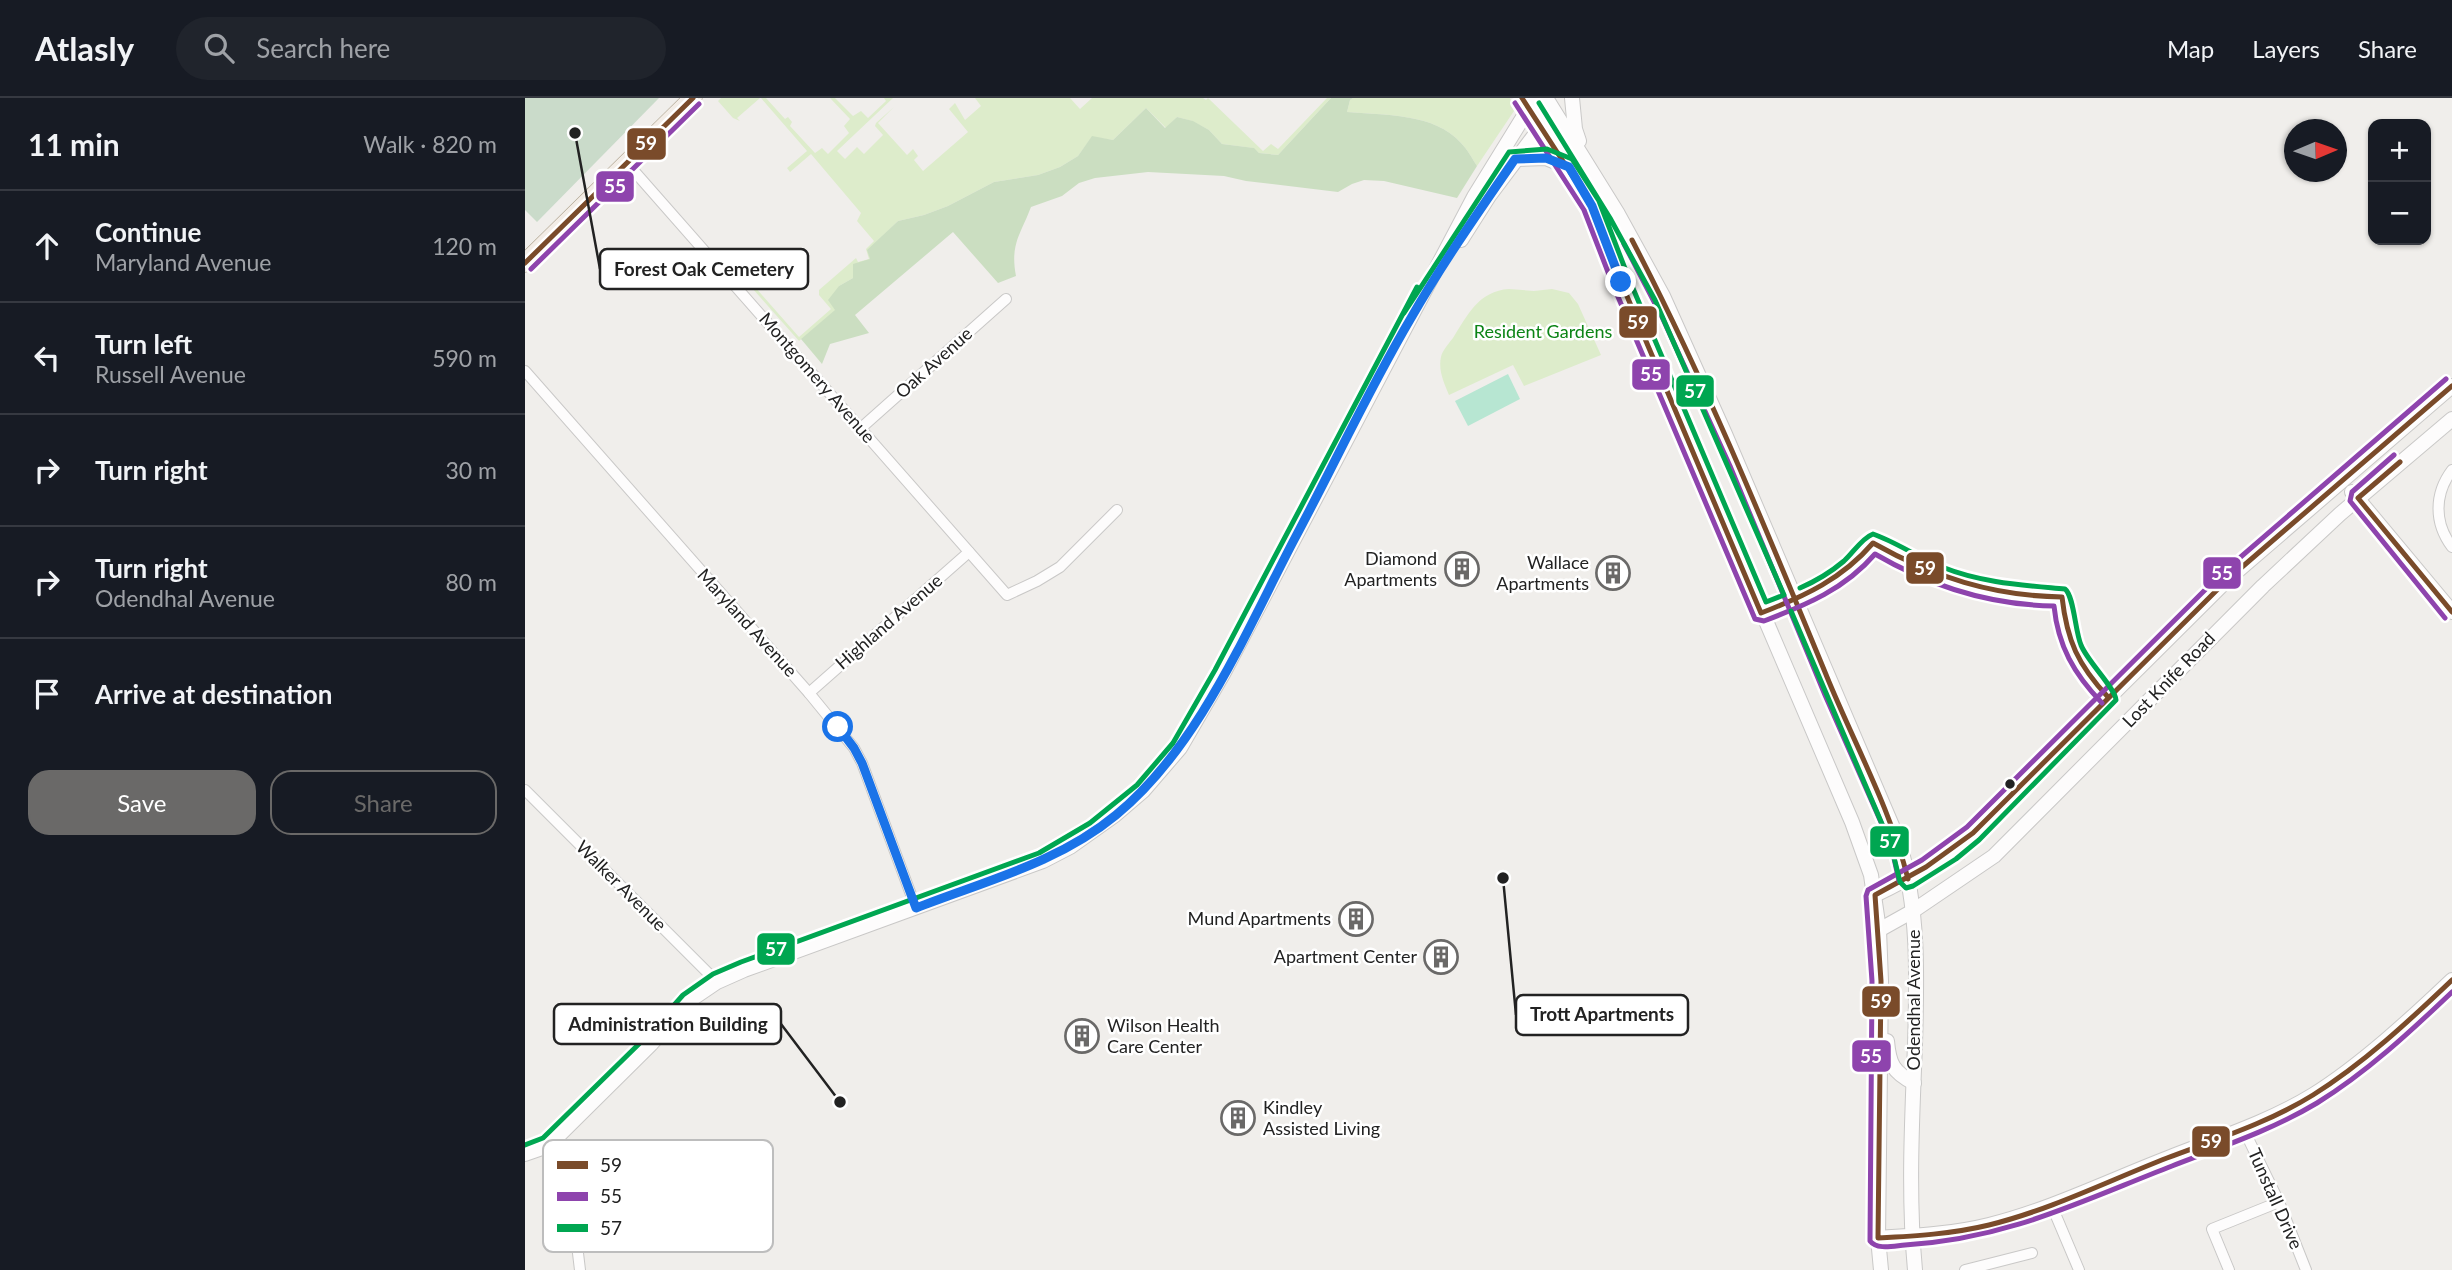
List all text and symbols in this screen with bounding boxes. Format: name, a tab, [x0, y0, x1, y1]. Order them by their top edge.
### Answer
search box	[176, 17, 666, 80]
text: Atlasly	[35, 28, 134, 68]
icon: search	[200, 29, 238, 67]
text: Search here	[256, 32, 390, 64]
text: Map	[2167, 34, 2214, 63]
text: Layers	[2252, 34, 2320, 63]
text: Share	[2358, 34, 2417, 63]
north arrow	[2284, 119, 2347, 182]
map controls	[2368, 119, 2431, 245]
button: +	[2368, 119, 2431, 182]
text: 11 min	[28, 126, 120, 162]
line badge: 59	[626, 127, 667, 161]
text: Walk · 820 m	[363, 130, 497, 158]
text: 59	[635, 131, 657, 154]
line badge: 55	[595, 170, 635, 203]
text: 55	[604, 174, 626, 197]
button: −	[2368, 182, 2431, 245]
text: Continue	[95, 216, 201, 248]
icon: ahead	[28, 227, 66, 265]
text: 120 m	[432, 232, 497, 260]
text: Maryland Avenue	[95, 248, 272, 276]
callout: Forest Oak Cemetery	[600, 249, 808, 289]
text: Forest Oak Cemetery	[614, 257, 795, 280]
route end	[1605, 266, 1636, 297]
line badge: 59	[1618, 305, 1658, 339]
street label: Montgomery Avenue	[755, 308, 880, 447]
text: 59	[1627, 310, 1649, 333]
park label: Resident Gardens	[1474, 320, 1612, 342]
street label: Oak Avenue	[890, 322, 976, 403]
text: Turn left	[95, 328, 192, 360]
icon: left	[28, 339, 66, 377]
text: 590 m	[432, 344, 497, 372]
line badge: 55	[1631, 358, 1671, 391]
text: Russell Avenue	[95, 360, 246, 388]
text: 55	[1640, 362, 1662, 385]
line badge: 57	[1675, 374, 1715, 408]
text: 57	[1684, 379, 1706, 402]
icon: right	[28, 451, 66, 489]
text: Turn right	[95, 454, 208, 486]
text: 30 m	[446, 456, 497, 484]
place label: Diamond Apartments	[1344, 547, 1437, 590]
building icon: Diamond Apartments	[1443, 550, 1481, 588]
place label: Wallace Apartments	[1496, 551, 1589, 594]
line badge: 59	[1905, 551, 1945, 585]
text: Turn right	[95, 552, 208, 584]
building icon: Wallace Apartments	[1594, 554, 1632, 592]
text: 59	[1914, 556, 1936, 579]
line badge: 55	[2202, 556, 2242, 590]
text: 55	[2211, 561, 2233, 584]
icon: right	[28, 563, 66, 601]
street label: Maryland Avenue	[693, 564, 802, 681]
text: 80 m	[446, 568, 497, 596]
street label: Highland Avenue	[830, 569, 946, 674]
text: Odendhal Avenue	[95, 584, 275, 612]
street label: Lost Knife Road	[2117, 627, 2219, 732]
icon: arrive	[28, 675, 66, 713]
text: Arrive at destination	[95, 678, 332, 710]
route start	[822, 711, 853, 742]
button: Save	[28, 770, 256, 835]
button: Share	[270, 770, 497, 835]
unlabelled marker	[2003, 777, 2017, 791]
line badge: 57	[1869, 825, 1910, 858]
text: 57	[1879, 829, 1901, 852]
street label: Walker Avenue	[572, 836, 671, 935]
building icon: Mund Apartments	[1337, 900, 1375, 938]
place label: Mund Apartments	[1188, 907, 1331, 929]
street label: Odendhal Avenue	[1902, 930, 1924, 1070]
line badge: 57	[756, 932, 796, 966]
text: 57	[765, 937, 787, 960]
building icon: Apartment Center	[1422, 938, 1460, 976]
place label: Apartment Center	[1274, 945, 1417, 967]
line badge: 59	[1861, 985, 1901, 1018]
text: 59	[1870, 989, 1892, 1012]
callout: Trott Apartments	[1516, 995, 1688, 1035]
text: Trott Apartments	[1530, 1002, 1674, 1025]
callout: Administration Building	[554, 1004, 781, 1044]
text: Administration Building	[567, 1012, 768, 1035]
place label: Wilson Health Care Center	[1107, 1014, 1219, 1057]
building icon: Wilson Health Care Center	[1063, 1017, 1101, 1055]
line badge: 55	[1851, 1039, 1892, 1073]
text: 55	[1860, 1044, 1882, 1067]
place label: Kindley Assisted Living	[1263, 1096, 1380, 1139]
building icon: Kindley Assisted Living	[1219, 1099, 1257, 1137]
line badge: 59	[2191, 1125, 2231, 1158]
text: 59	[2200, 1129, 2222, 1152]
legend	[543, 1140, 773, 1252]
street label: Tunstall Drive	[2244, 1145, 2308, 1252]
text: 59	[600, 1153, 622, 1176]
text: 55	[600, 1184, 622, 1207]
text: 57	[600, 1216, 622, 1239]

